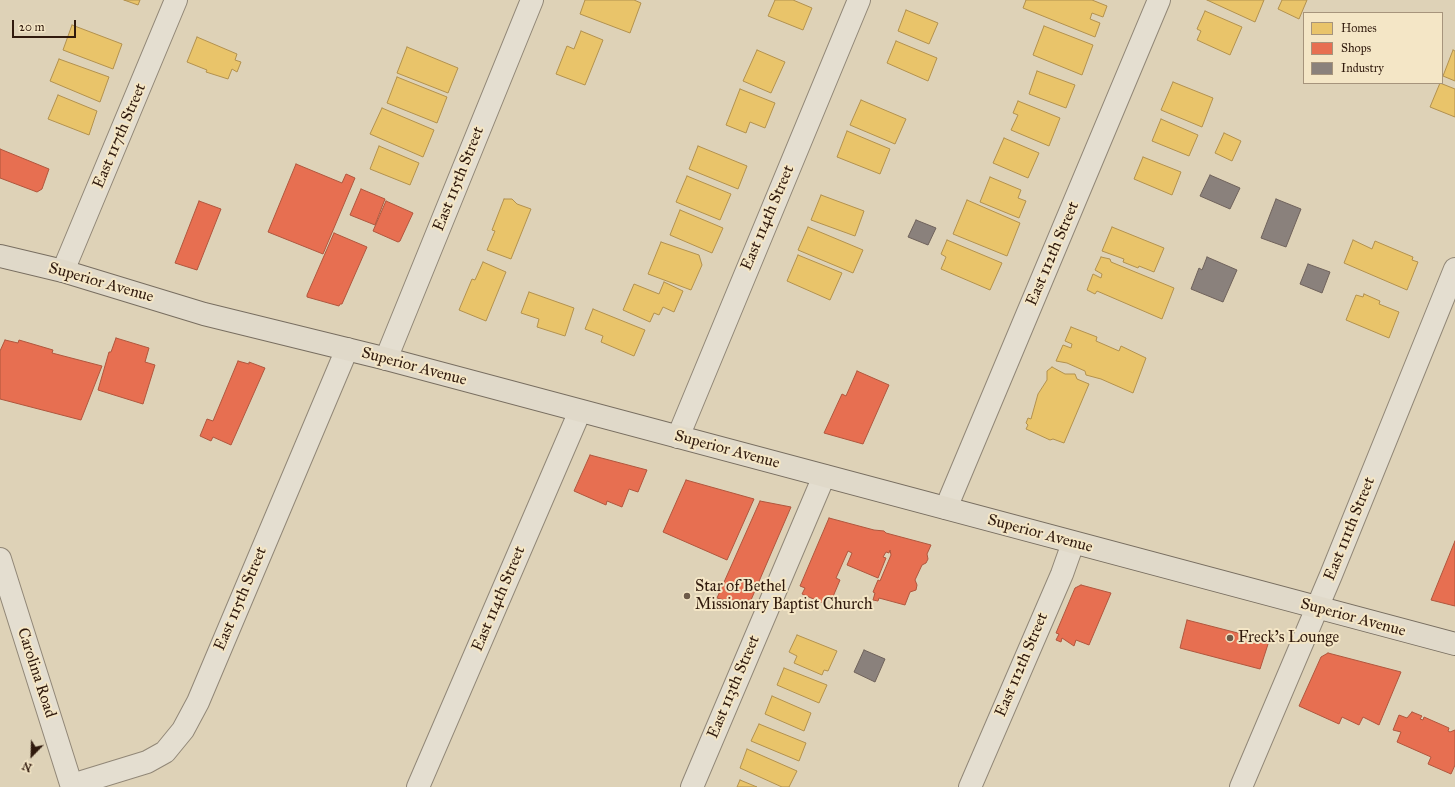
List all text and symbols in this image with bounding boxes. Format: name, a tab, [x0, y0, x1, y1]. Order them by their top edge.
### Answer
scale bar	[14, 12, 78, 38]
legend	[1303, 12, 1443, 84]
text: 20 m	[19, 20, 45, 34]
text: Homes	[1341, 21, 1377, 35]
text: Shops	[1341, 41, 1371, 55]
text: Industry	[1341, 61, 1384, 75]
street label: East 117th Street	[89, 81, 151, 191]
street label: East 115th Street	[429, 124, 489, 234]
street label: East 114th Street	[737, 162, 799, 274]
street label: East 112th Street	[1022, 199, 1084, 309]
street label: Superior Avenue	[46, 259, 156, 307]
street label: Superior Avenue	[359, 344, 469, 390]
street label: Superior Avenue	[672, 427, 782, 473]
street label: East 111th Street	[1321, 474, 1379, 584]
street label: Superior Avenue	[985, 511, 1095, 557]
street label: East 114th Street	[468, 543, 530, 655]
street label: East 115th Street	[211, 544, 271, 654]
place label: Star of Bethel Missionary Baptist Church	[695, 577, 873, 615]
marker: Star of Bethel Missionary Baptist Church	[682, 591, 692, 601]
street label: Superior Avenue	[1298, 595, 1408, 641]
street label: East 112th Street	[991, 610, 1053, 720]
street label: Carolina Road	[12, 626, 60, 720]
place label: Freck's Lounge	[1238, 628, 1339, 648]
street label: East 113th Street	[704, 633, 764, 741]
marker: Freck's Lounge	[1225, 633, 1235, 643]
north arrow	[12, 735, 52, 775]
text: N	[20, 759, 34, 774]

